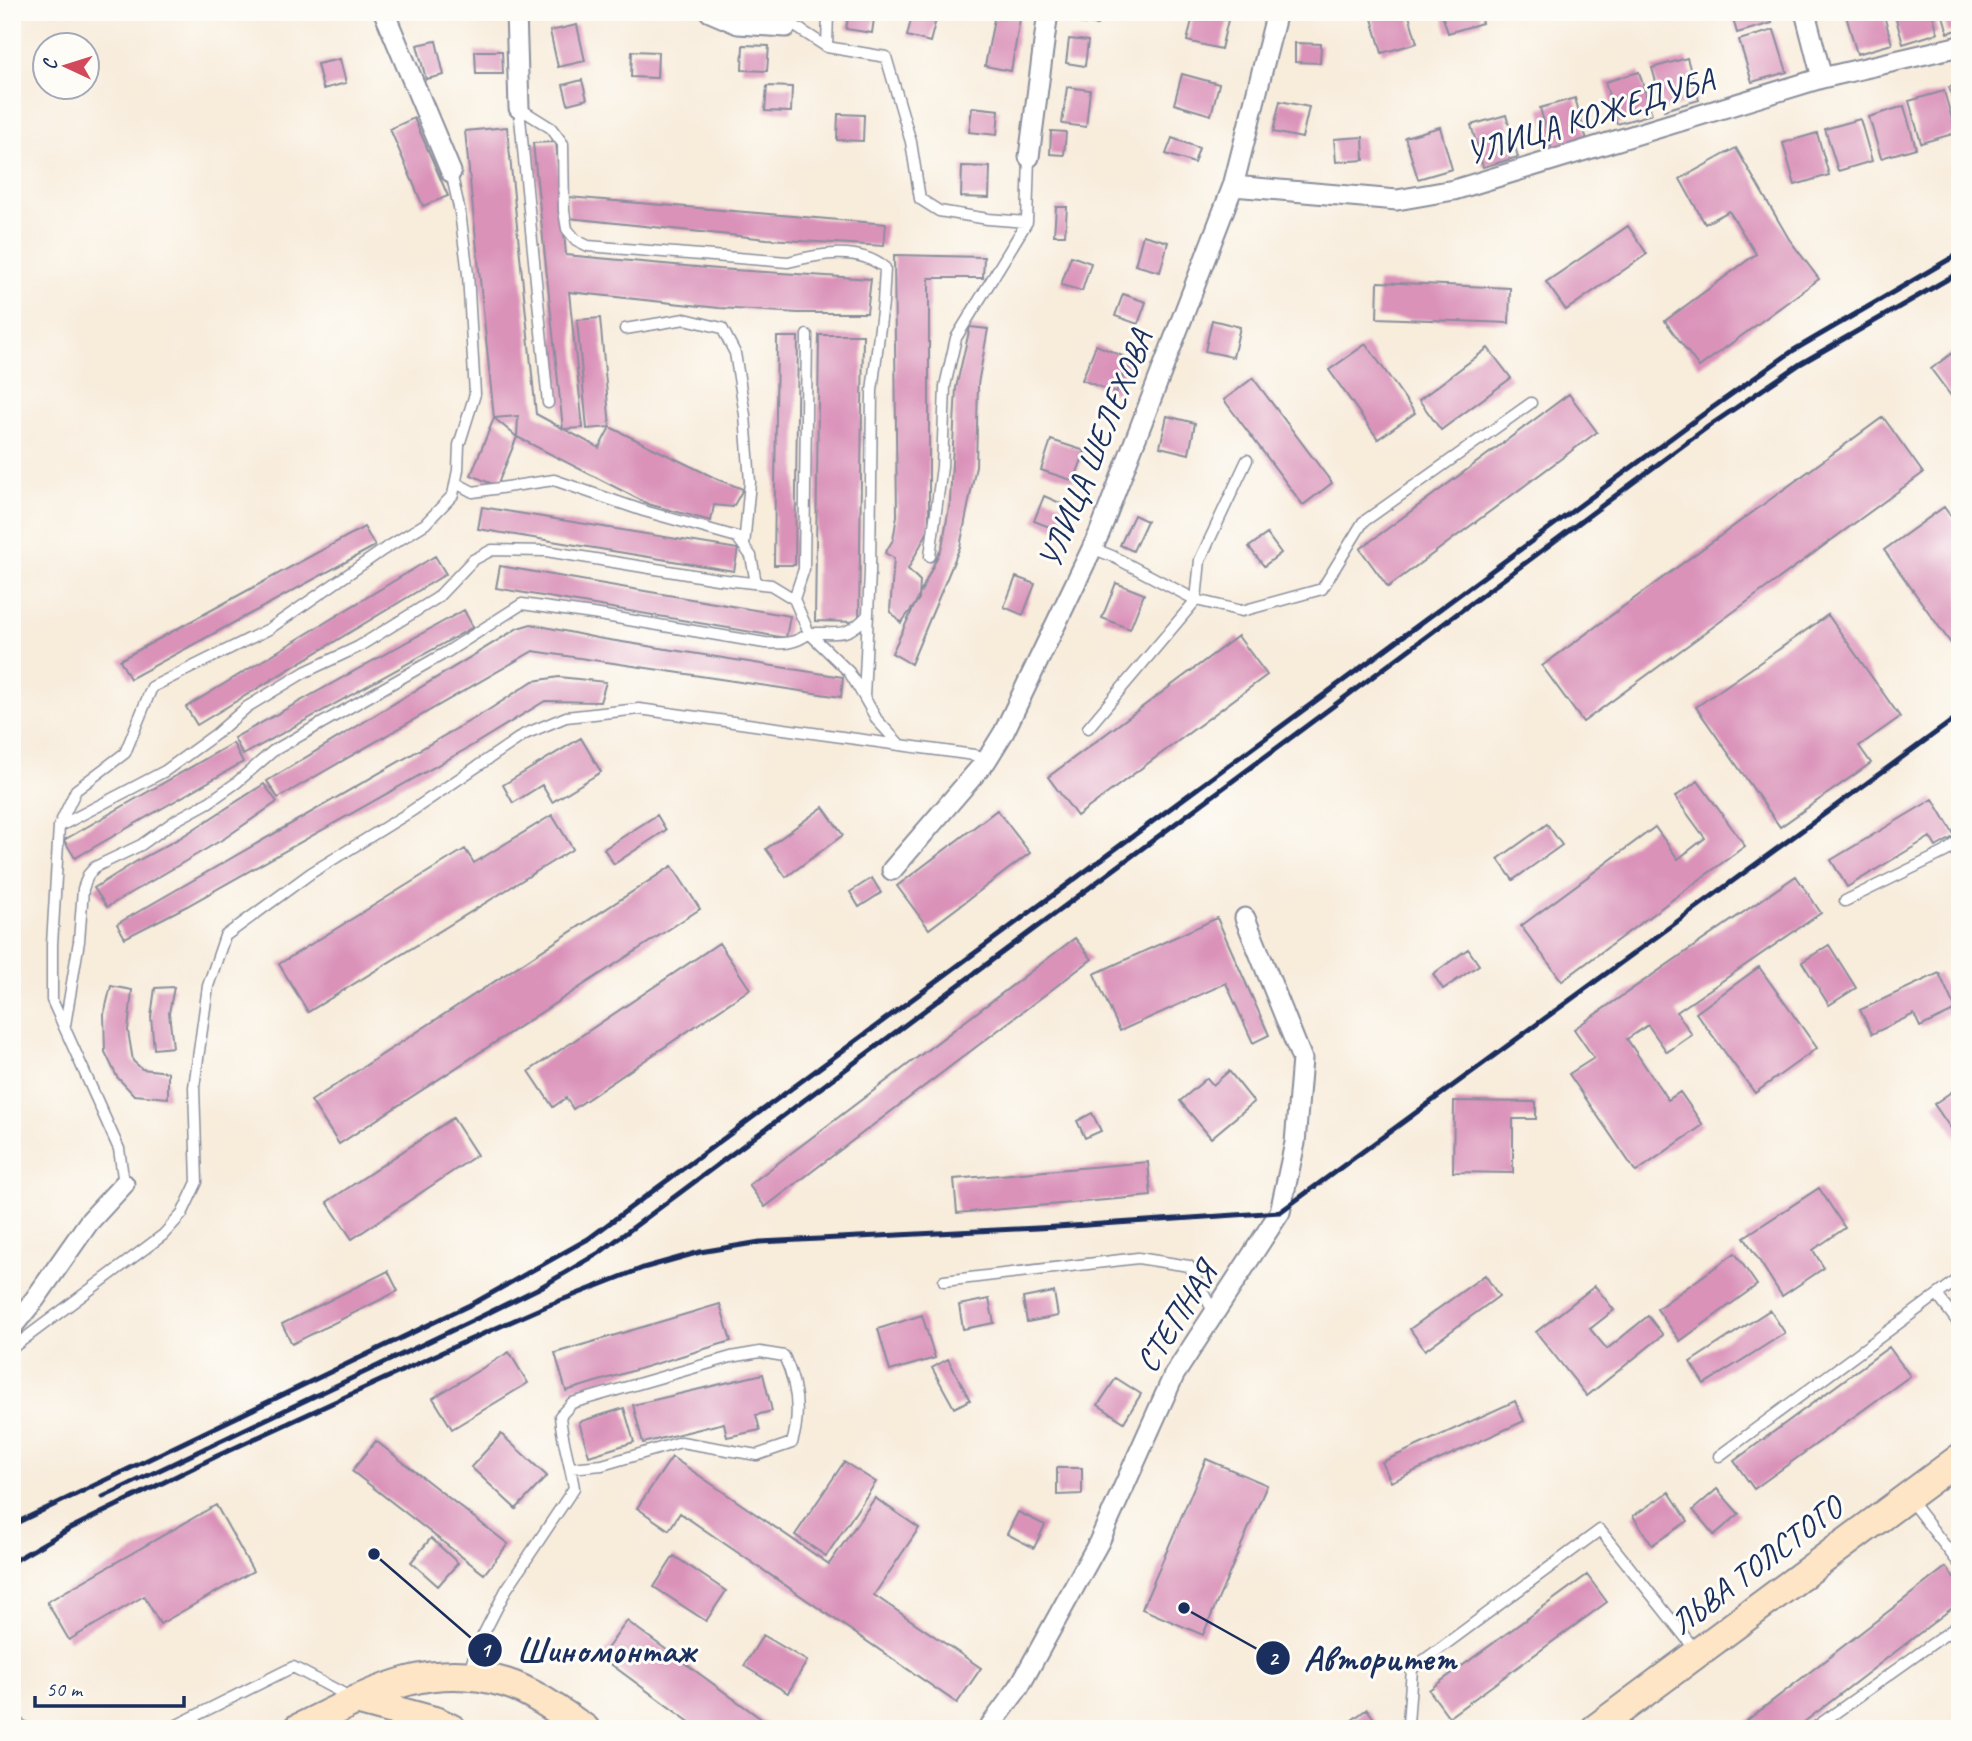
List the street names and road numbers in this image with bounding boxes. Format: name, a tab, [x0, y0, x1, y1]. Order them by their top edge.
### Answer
street label: УЛИЦА КОЖЕДУБА	[1461, 58, 1720, 174]
street label: УЛИЦА ШЕЛЕХОВА	[1028, 323, 1162, 574]
street label: СТЕПНАЯ	[1126, 1250, 1228, 1380]
street label: ЛЬВА ТОЛСТОГО	[1661, 1484, 1853, 1643]

